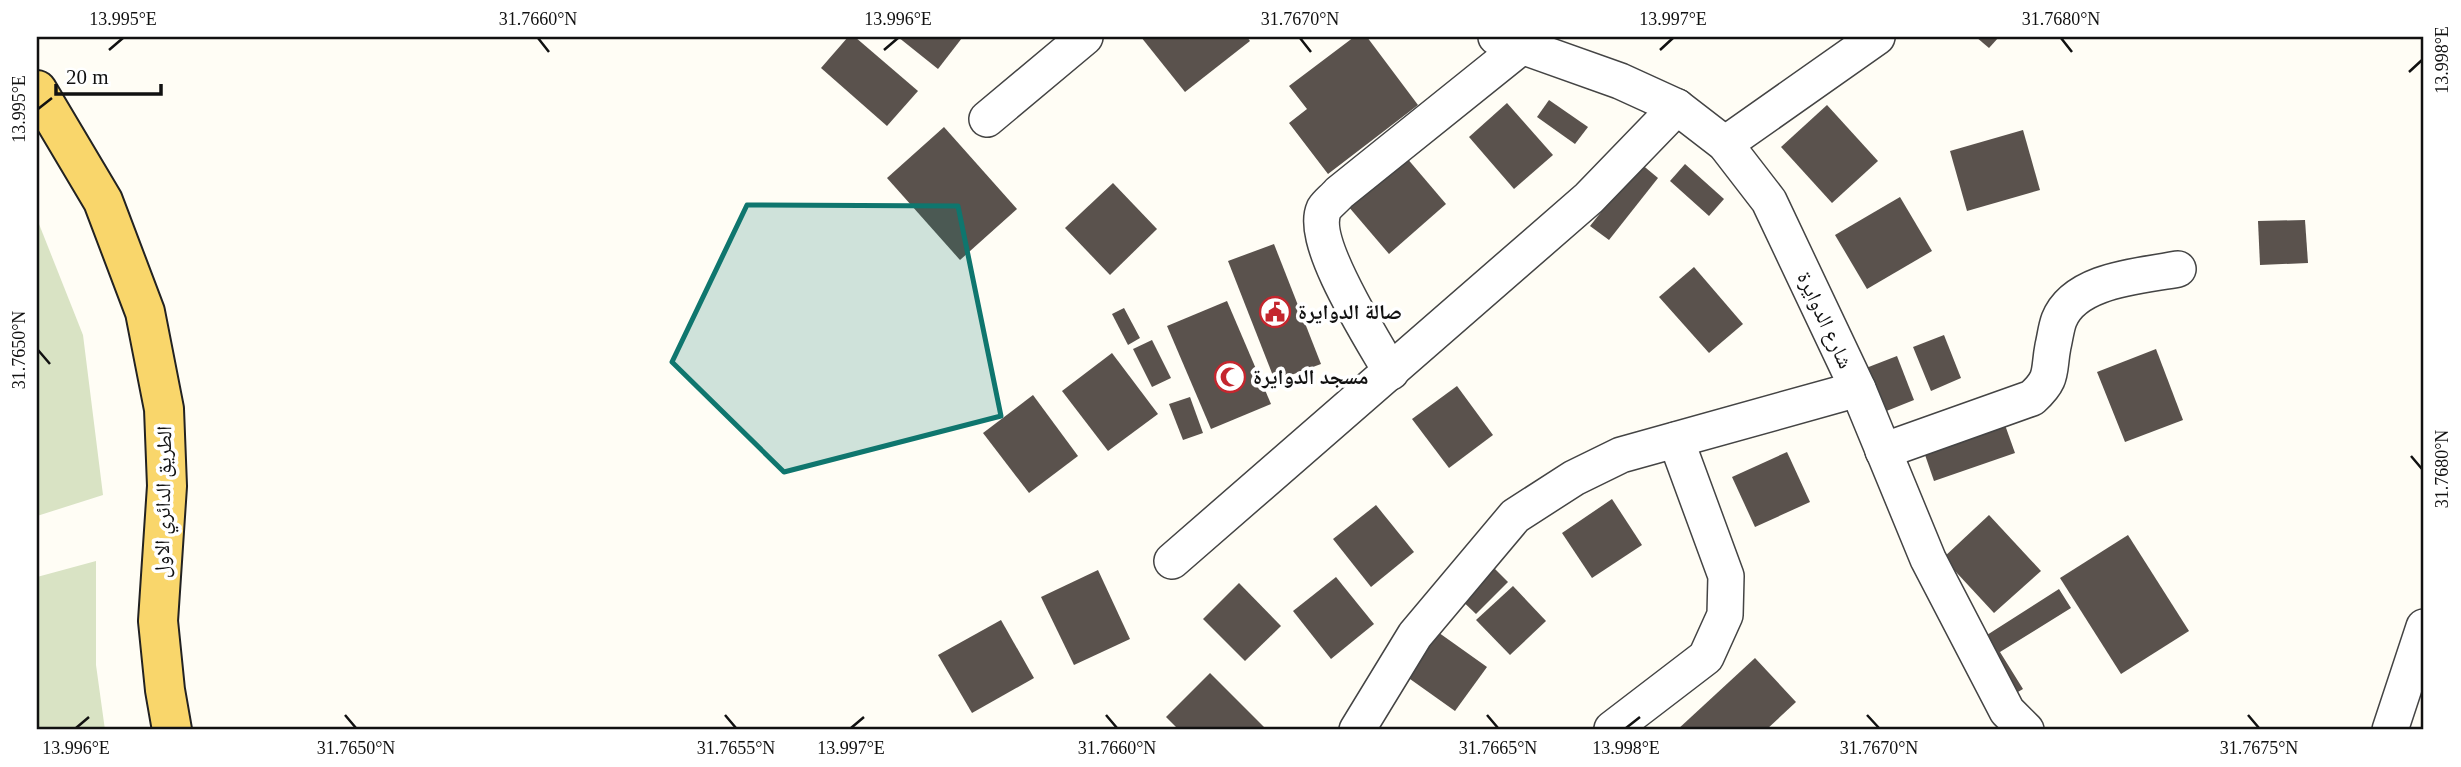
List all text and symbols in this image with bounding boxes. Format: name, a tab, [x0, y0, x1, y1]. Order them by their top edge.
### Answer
text: 13.995°E	[89, 9, 157, 29]
text: 31.7660°N	[499, 9, 577, 29]
text: 13.996°E	[864, 9, 932, 29]
text: 31.7670°N	[1261, 9, 1339, 29]
text: 13.997°E	[1639, 9, 1707, 29]
text: 31.7680°N	[2022, 9, 2100, 29]
text: 13.998°E	[2432, 26, 2452, 94]
scale bar	[56, 52, 161, 96]
text: 20 m	[66, 65, 109, 89]
text: 13.995°E	[9, 75, 29, 143]
street label: شارع الدوايرة	[1791, 268, 1858, 372]
public building icon: صالة الدوايرة	[1258, 295, 1292, 329]
place label: صالة الدوايرة	[1298, 300, 1402, 324]
text: 31.7650°N	[9, 311, 29, 389]
mosque icon: مسجد الدوايرة	[1213, 360, 1247, 394]
place label: مسجد الدوايرة	[1253, 365, 1368, 389]
street label: الطريق الدائري الاول	[150, 426, 181, 578]
text: 31.7680°N	[2432, 430, 2452, 508]
text: 13.996°E	[42, 738, 110, 758]
text: 31.7650°N	[317, 738, 395, 758]
text: 31.7655°N	[697, 738, 775, 758]
text: 13.997°E	[817, 738, 885, 758]
text: 31.7660°N	[1078, 738, 1156, 758]
text: 31.7665°N	[1459, 738, 1537, 758]
text: 13.998°E	[1592, 738, 1660, 758]
text: 31.7670°N	[1840, 738, 1918, 758]
text: 31.7675°N	[2220, 738, 2298, 758]

